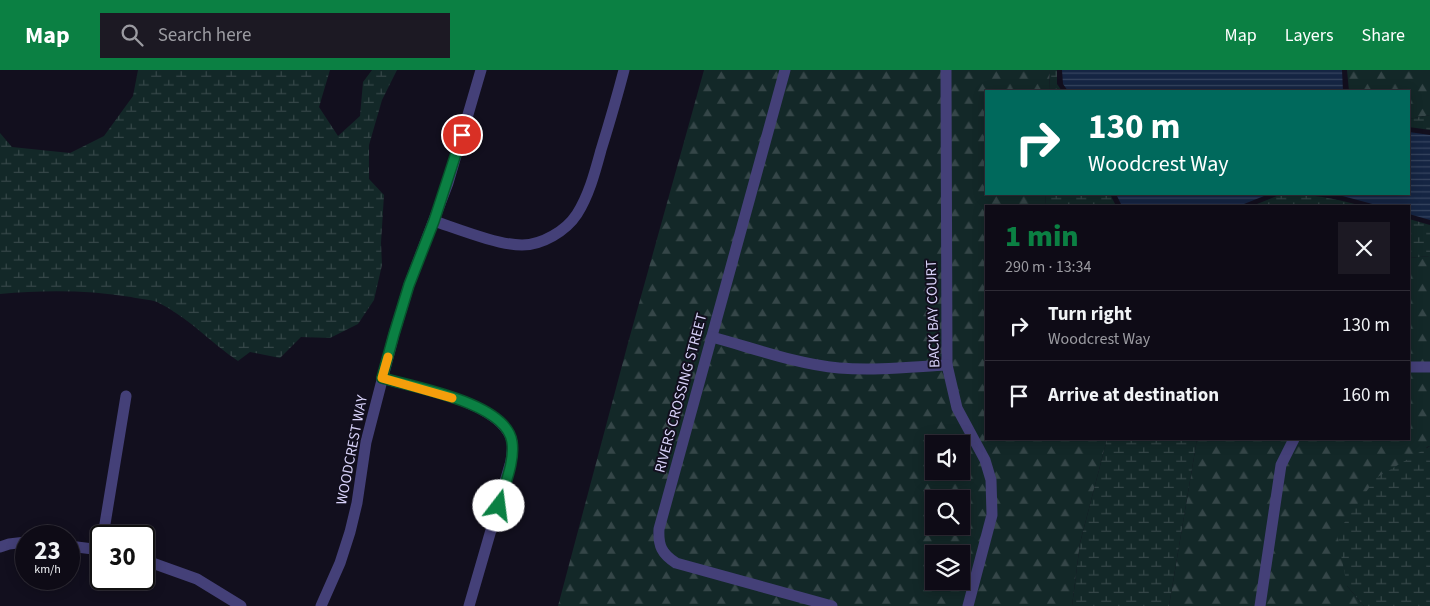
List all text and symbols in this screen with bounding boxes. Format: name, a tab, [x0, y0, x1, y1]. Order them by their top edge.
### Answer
search box	[100, 13, 450, 58]
text: Map	[25, 18, 70, 53]
icon: search	[118, 21, 146, 49]
text: Search here	[158, 22, 251, 49]
text: Map	[1225, 23, 1257, 48]
text: Layers	[1285, 23, 1334, 48]
text: Share	[1362, 23, 1405, 48]
text: 130 m	[1088, 102, 1180, 152]
icon: right	[1005, 110, 1070, 175]
pin	[441, 114, 483, 156]
icon: arrive	[448, 121, 476, 149]
text: Woodcrest Way	[1088, 148, 1229, 180]
text: 1 min	[1005, 215, 1079, 258]
button: close	[1338, 222, 1390, 274]
text: 290 m · 13:34	[1005, 256, 1092, 278]
street label: BACK BAY COURT	[921, 260, 945, 368]
text: Turn right	[1048, 301, 1132, 328]
street label: RIVERS CROSSING STREET	[650, 311, 712, 475]
icon: right	[1005, 312, 1033, 340]
text: 130 m	[1342, 312, 1390, 339]
text: Woodcrest Way	[1048, 328, 1150, 350]
icon: arrive	[1005, 382, 1033, 410]
text: Arrive at destination	[1048, 382, 1219, 409]
text: 160 m	[1342, 382, 1390, 409]
street label: WOODCREST WAY	[331, 392, 373, 507]
map controls	[925, 435, 970, 590]
button: sound	[925, 435, 970, 480]
position arrow	[472, 479, 524, 531]
button: search	[925, 490, 970, 535]
speed limit sign: 30	[90, 525, 155, 590]
text: 23	[34, 533, 61, 569]
button: layers	[925, 545, 970, 590]
text: km/h	[34, 561, 61, 578]

